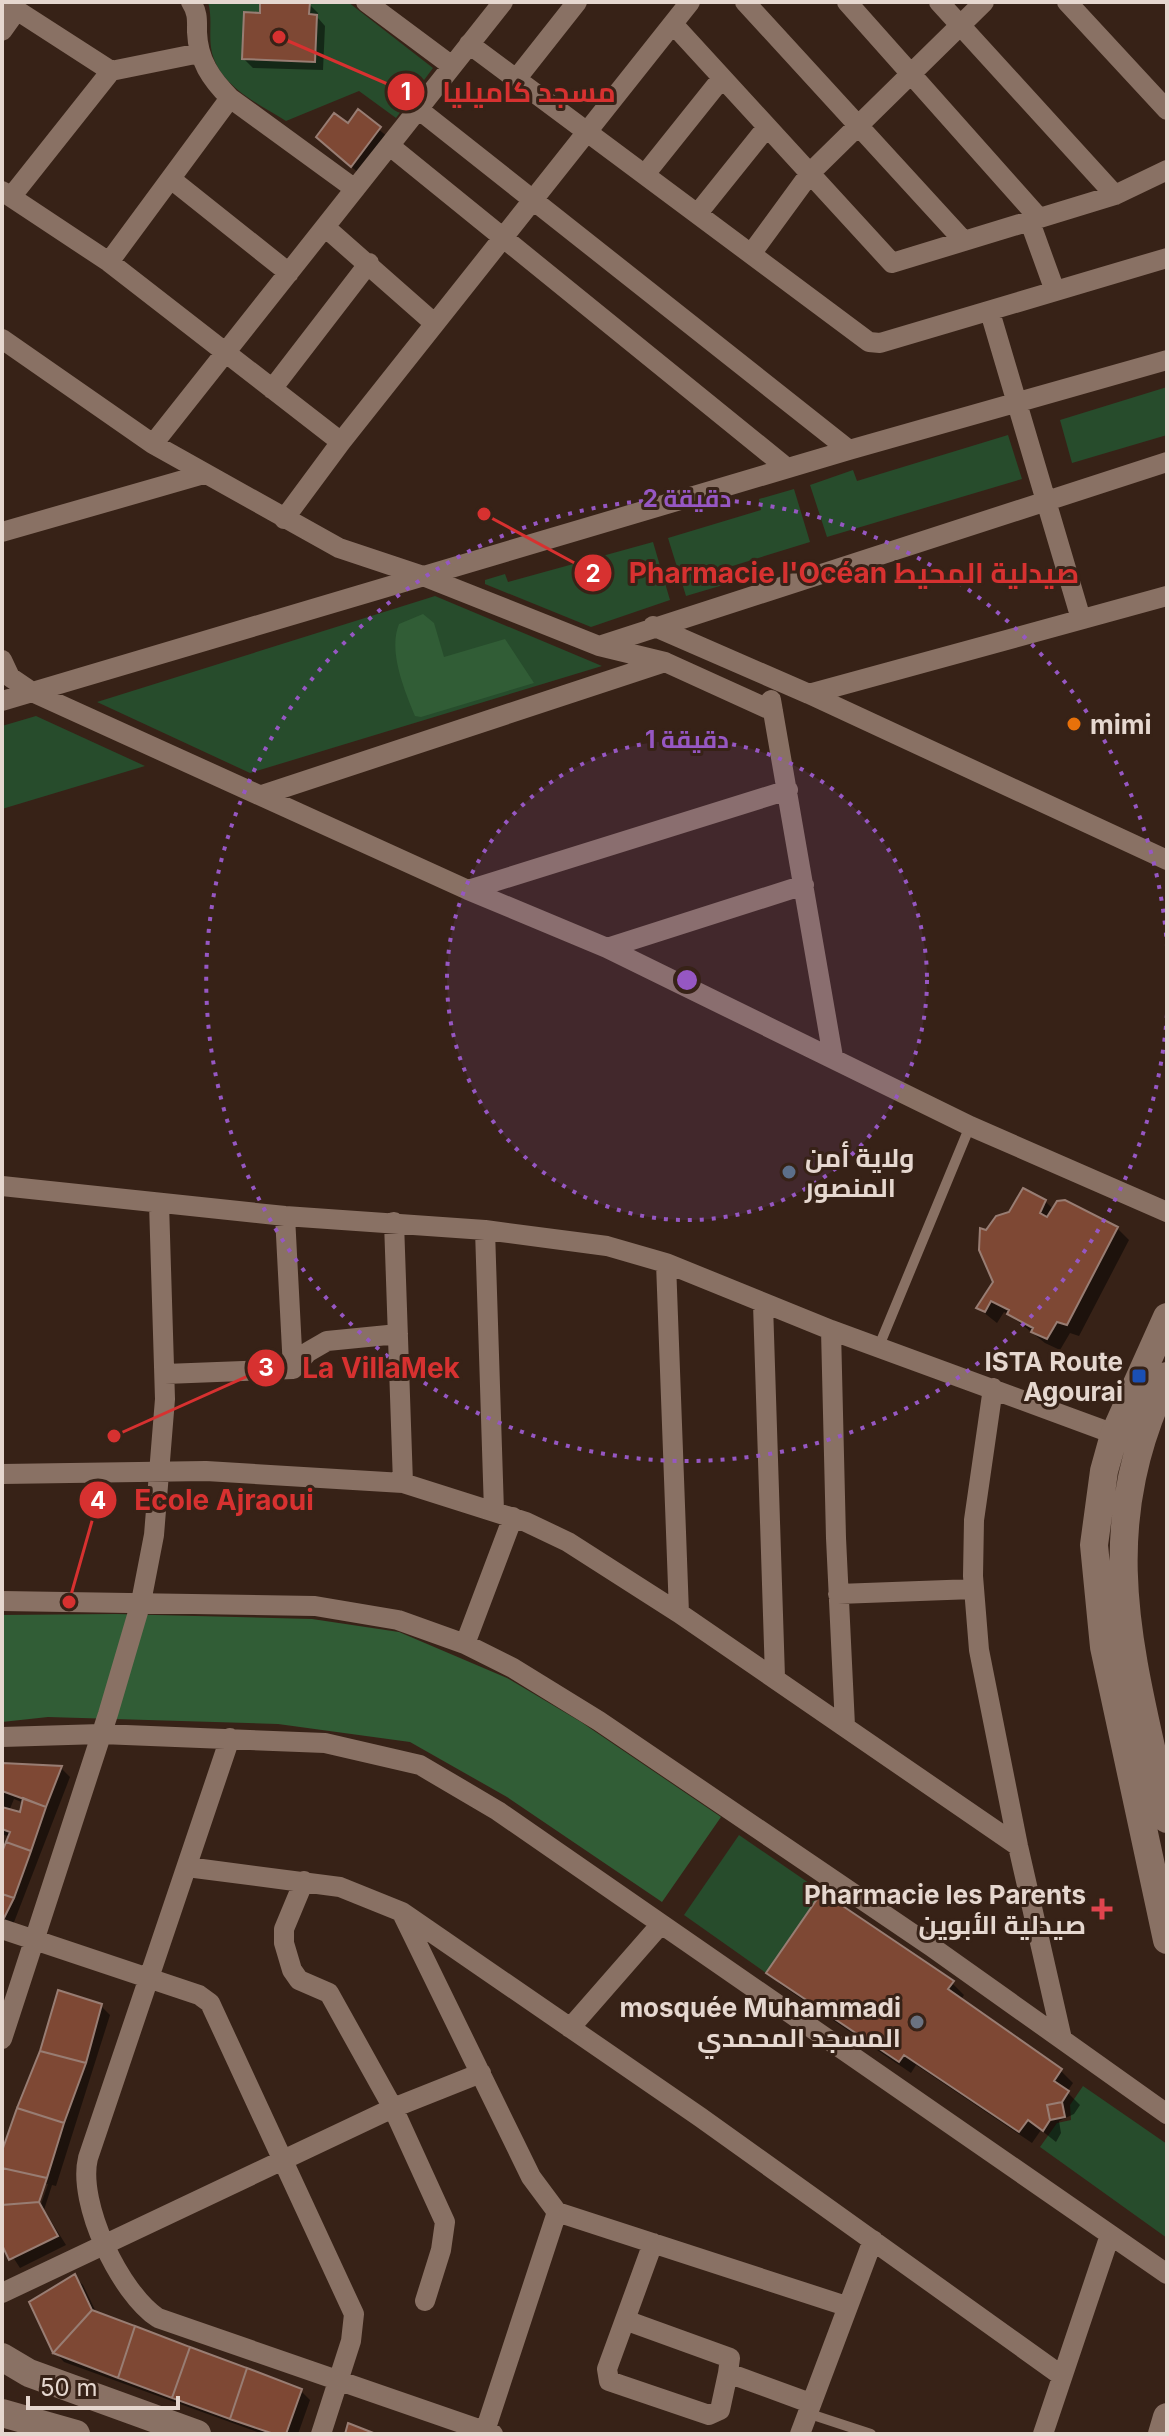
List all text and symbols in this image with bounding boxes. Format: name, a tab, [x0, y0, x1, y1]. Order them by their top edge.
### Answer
callout: مسجد كاميليا	[386, 66, 631, 118]
text: مسجد كاميليا	[442, 75, 616, 109]
text: 1	[401, 77, 411, 106]
text: 2 دقيقة	[643, 484, 731, 513]
callout: Pharmacie l'Océan صيدلية المحيط	[573, 547, 1096, 599]
text: Pharmacie l'Océan صيدلية المحيط	[629, 556, 1079, 590]
text: 2	[585, 559, 601, 588]
place label: mimi	[1090, 709, 1152, 740]
marker: mimi	[1065, 715, 1083, 733]
text: 1 دقيقة	[645, 725, 729, 754]
centre of rings	[673, 966, 701, 994]
place label: ولاية أمن المنصور	[804, 1141, 914, 1203]
marker: ولاية أمن المنصور	[780, 1163, 798, 1181]
callout: La VillaMek	[246, 1342, 476, 1394]
place label: ISTA Route Agourai	[984, 1346, 1123, 1407]
text: La VillaMek	[302, 1351, 461, 1385]
text: 3	[258, 1353, 274, 1382]
marker: ISTA Route Agourai	[1130, 1367, 1148, 1385]
callout: Ecole Ajraoui	[78, 1474, 330, 1526]
text: Ecole Ajraoui	[134, 1483, 314, 1517]
text: 4	[90, 1486, 106, 1515]
place label: Pharmacie les Parents صيدلية الأبوين	[804, 1879, 1086, 1941]
marker: Pharmacie les Parents صيدلية الأبوين	[1093, 1900, 1111, 1918]
place label: mosquée Muhammadi المسجد المحمدي	[619, 1992, 901, 2059]
marker: mosquée Muhammadi المسجد المحمدي	[908, 2013, 926, 2031]
scale bar	[28, 2360, 178, 2410]
text: 50 m	[40, 2373, 98, 2402]

